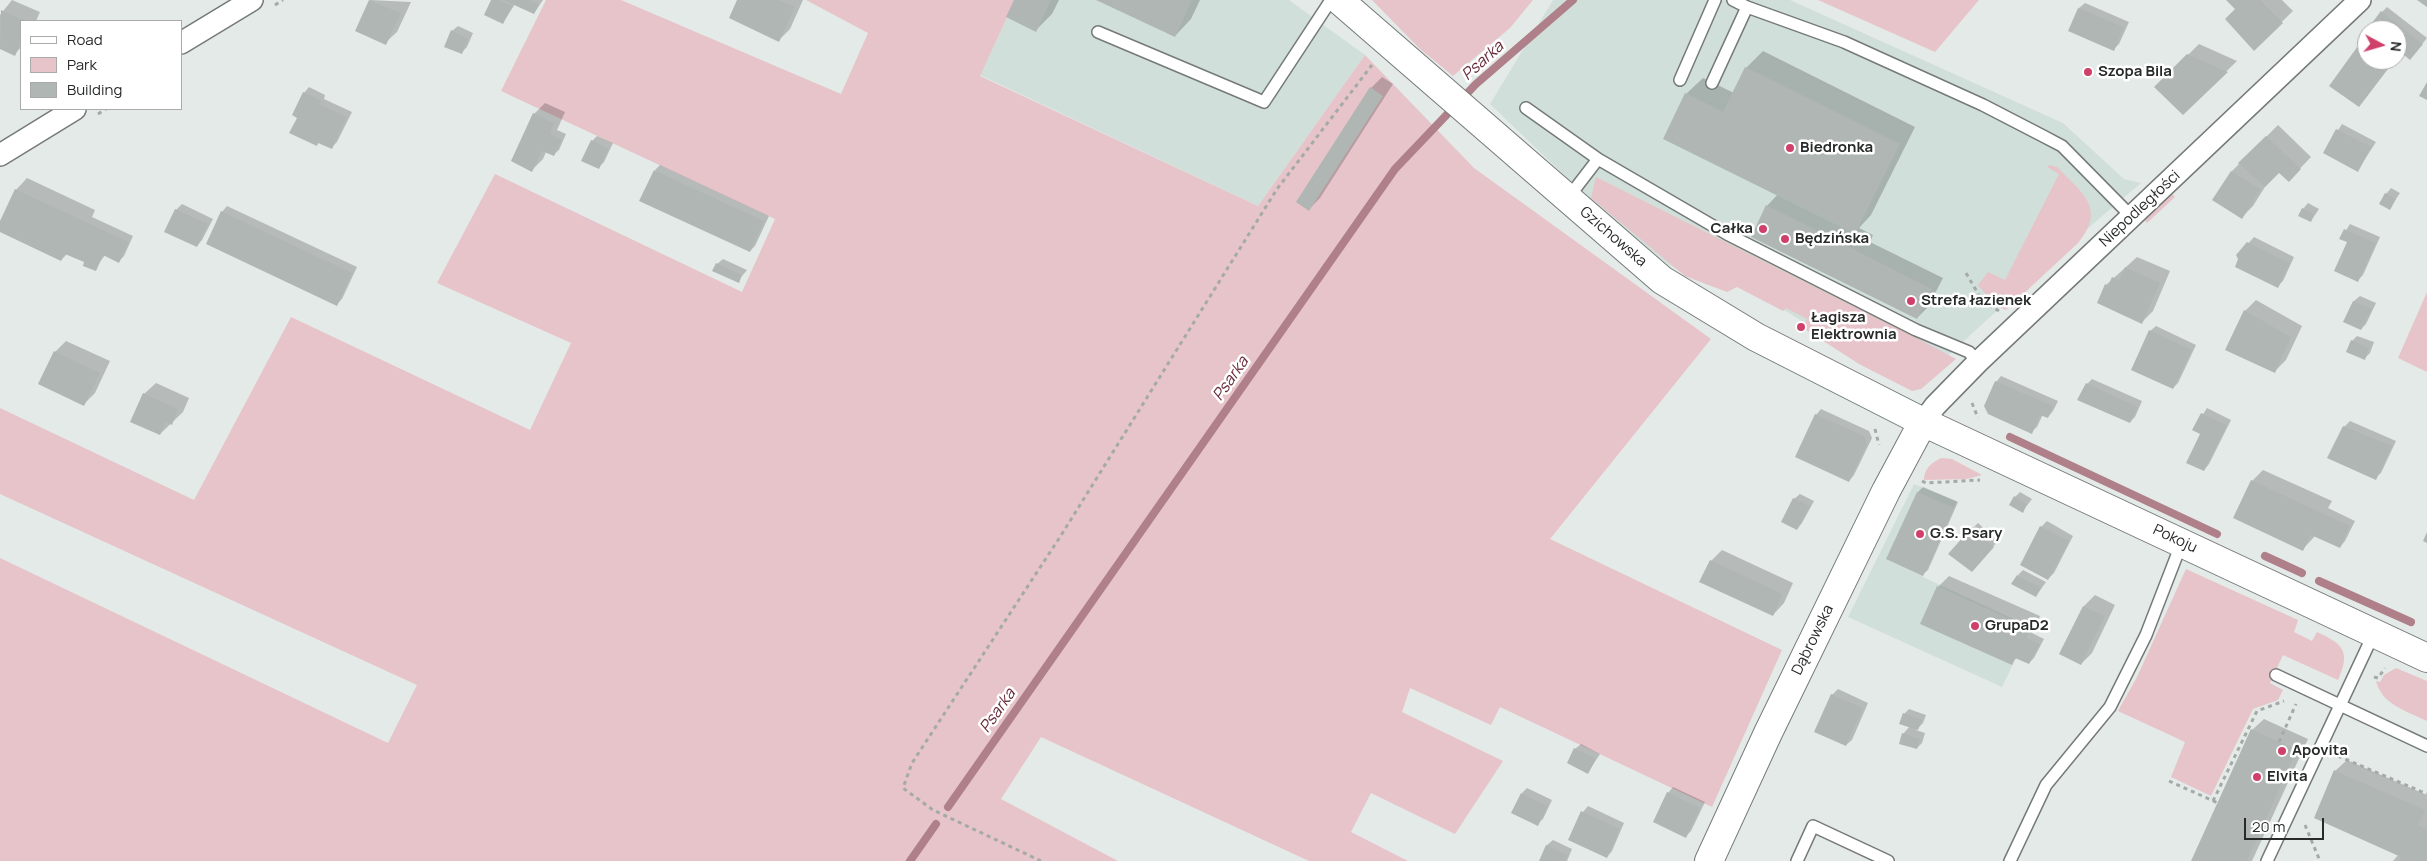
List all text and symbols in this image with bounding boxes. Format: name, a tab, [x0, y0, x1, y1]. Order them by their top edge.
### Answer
legend	[20, 20, 182, 110]
north arrow	[2357, 20, 2407, 70]
text: Road	[67, 29, 103, 50]
water label: Psarka	[1458, 37, 1508, 85]
text: N	[2386, 41, 2406, 53]
text: Park	[67, 54, 97, 75]
place label: Szopa Bila	[2098, 63, 2172, 81]
marker: Szopa Bila	[2082, 66, 2094, 78]
text: Building	[67, 79, 122, 100]
place label: Biedronka	[1800, 139, 1873, 157]
marker: Biedronka	[1784, 142, 1796, 154]
street label: Niepodległości	[2096, 167, 2184, 251]
street label: Gzichowska	[1576, 203, 1650, 271]
place label: Całka	[1711, 220, 1753, 238]
marker: Całka	[1757, 223, 1769, 235]
place label: Będzińska	[1795, 230, 1869, 248]
marker: Będzińska	[1779, 233, 1791, 245]
place label: Strefa łazienek	[1921, 292, 2031, 310]
marker: Strefa łazienek	[1905, 295, 1917, 307]
place label: Łagisza Elektrownia	[1811, 309, 1897, 344]
marker: Łagisza Elektrownia	[1795, 321, 1807, 333]
water label: Psarka	[1209, 353, 1253, 405]
street label: Pokoju	[2150, 521, 2200, 557]
place label: G.S. Psary	[1930, 525, 2002, 543]
marker: G.S. Psary	[1914, 528, 1926, 540]
street label: Dąbrowska	[1788, 602, 1838, 678]
place label: GrupaD2	[1985, 617, 2049, 635]
marker: GrupaD2	[1969, 620, 1981, 632]
water label: Psarka	[976, 685, 1020, 737]
place label: Apovita	[2292, 742, 2348, 760]
marker: Apovita	[2276, 745, 2288, 757]
place label: Elvita	[2267, 768, 2308, 786]
marker: Elvita	[2251, 771, 2263, 783]
scale bar	[2247, 808, 2327, 840]
text: 20 m	[2252, 816, 2285, 837]

